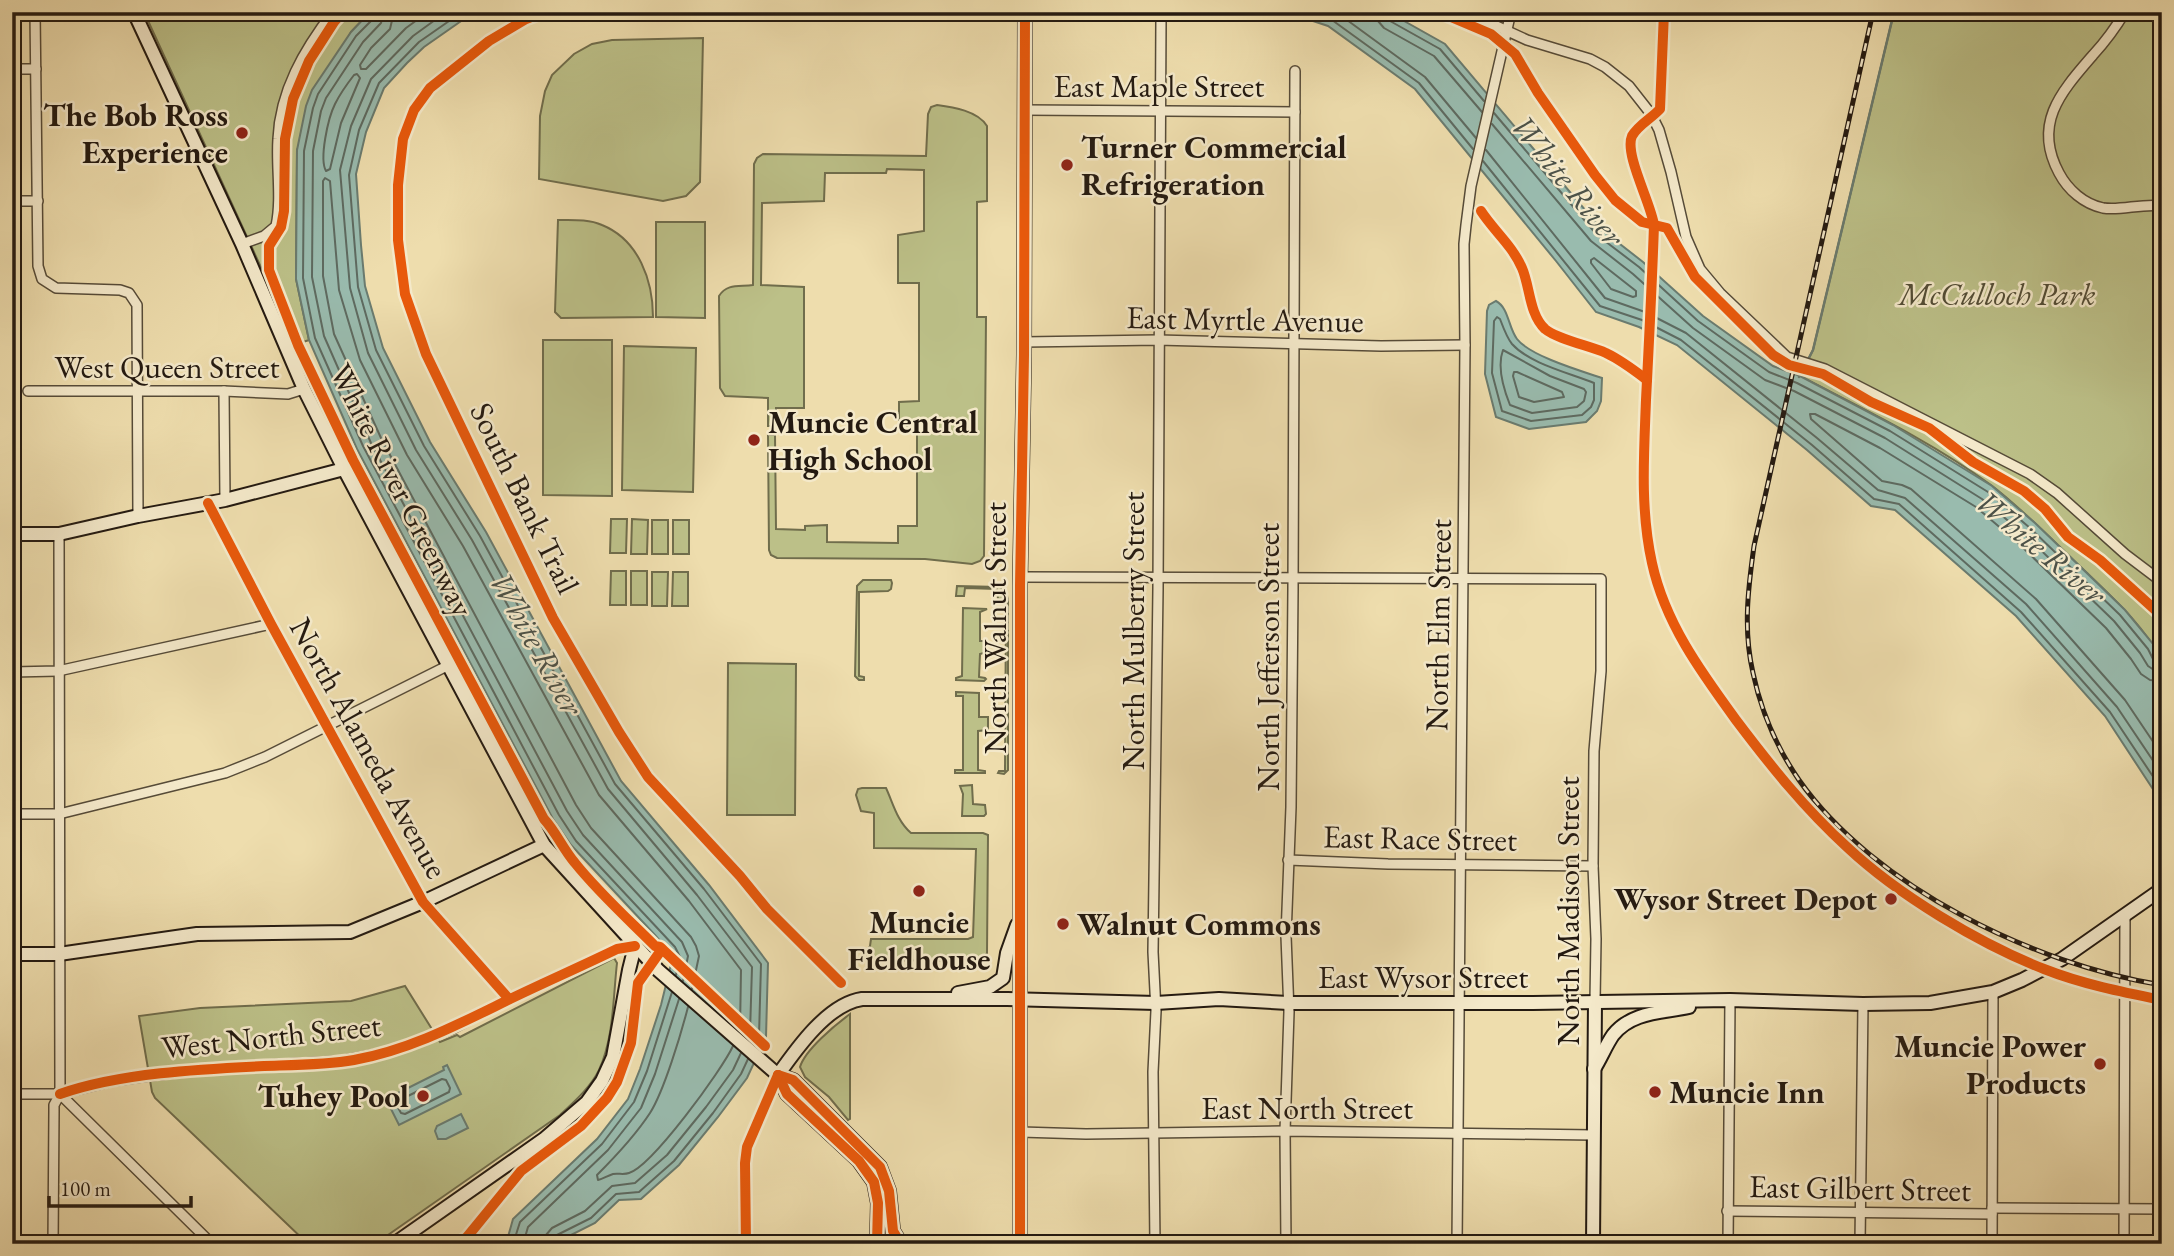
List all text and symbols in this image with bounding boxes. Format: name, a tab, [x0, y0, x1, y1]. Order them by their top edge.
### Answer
street label: East Maple Street	[1054, 65, 1264, 107]
place label: The Bob Ross Experience	[43, 94, 228, 173]
water label: White River	[1502, 105, 1635, 256]
marker: The Bob Ross Experience	[234, 125, 250, 141]
place label: Turner Commercial Refrigeration	[1081, 126, 1347, 205]
marker: Turner Commercial Refrigeration	[1059, 157, 1075, 173]
park label: McCulloch Park	[1896, 273, 2096, 315]
street label: East Myrtle Avenue	[1126, 296, 1364, 342]
street label: West Queen Street	[55, 346, 279, 388]
street label: White River Greenway	[320, 356, 484, 625]
street label: South Bank Trail	[461, 396, 590, 601]
place label: Muncie Central High School	[768, 401, 978, 480]
marker: Muncie Central High School	[746, 432, 762, 448]
water label: White River	[1967, 480, 2117, 615]
street label: North Mulberry Street	[1112, 491, 1154, 771]
street label: North Walnut Street	[974, 502, 1016, 754]
street label: North Elm Street	[1415, 519, 1461, 731]
street label: North Jefferson Street	[1247, 523, 1289, 791]
water label: White River	[480, 563, 595, 724]
street label: North Alameda Avenue	[280, 610, 458, 886]
street label: North Madison Street	[1547, 776, 1589, 1046]
street label: East Race Street	[1323, 815, 1517, 861]
place label: Wysor Street Depot	[1614, 878, 1877, 920]
marker: Muncie Fieldhouse	[911, 883, 927, 899]
marker: Wysor Street Depot	[1883, 891, 1899, 907]
place label: Muncie Fieldhouse	[847, 901, 991, 980]
place label: Walnut Commons	[1077, 903, 1321, 945]
marker: Walnut Commons	[1055, 916, 1071, 932]
street label: East Wysor Street	[1318, 956, 1528, 998]
street label: West North Street	[159, 1004, 383, 1068]
place label: Muncie Power Products	[1894, 1025, 2087, 1104]
marker: Muncie Power Products	[2092, 1056, 2108, 1072]
place label: Muncie Inn	[1669, 1071, 1825, 1113]
place label: Tuhey Pool	[258, 1075, 409, 1117]
marker: Muncie Inn	[1647, 1084, 1663, 1100]
street label: East North Street	[1201, 1087, 1413, 1129]
marker: Tuhey Pool	[415, 1088, 431, 1104]
scale bar	[49, 1165, 191, 1209]
street label: East Gilbert Street	[1749, 1165, 1971, 1211]
text: 100 m	[60, 1175, 111, 1202]

